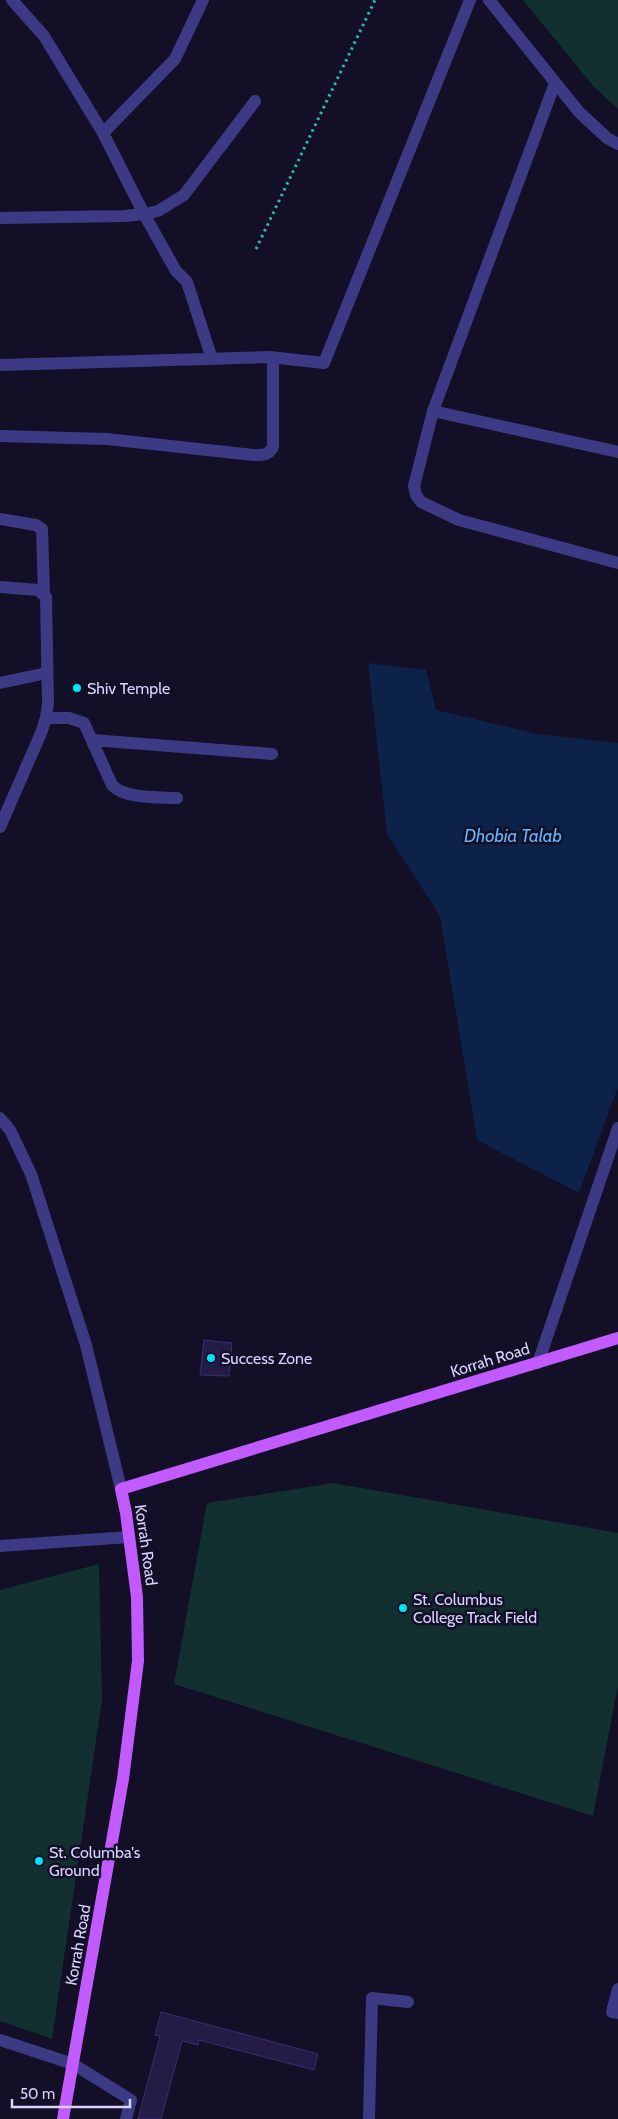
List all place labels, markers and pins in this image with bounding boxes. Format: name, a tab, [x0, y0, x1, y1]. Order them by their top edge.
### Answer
place label: Shiv Temple	[87, 679, 170, 698]
marker: Shiv Temple	[71, 682, 83, 694]
place label: Success Zone	[221, 1349, 312, 1368]
marker: Success Zone	[205, 1352, 217, 1364]
place label: St. Columbus College Track Field	[413, 1590, 537, 1627]
marker: St. Columbus College Track Field	[397, 1602, 409, 1614]
place label: St. Columba's Ground	[49, 1843, 141, 1880]
marker: St. Columba's Ground	[33, 1855, 45, 1867]

